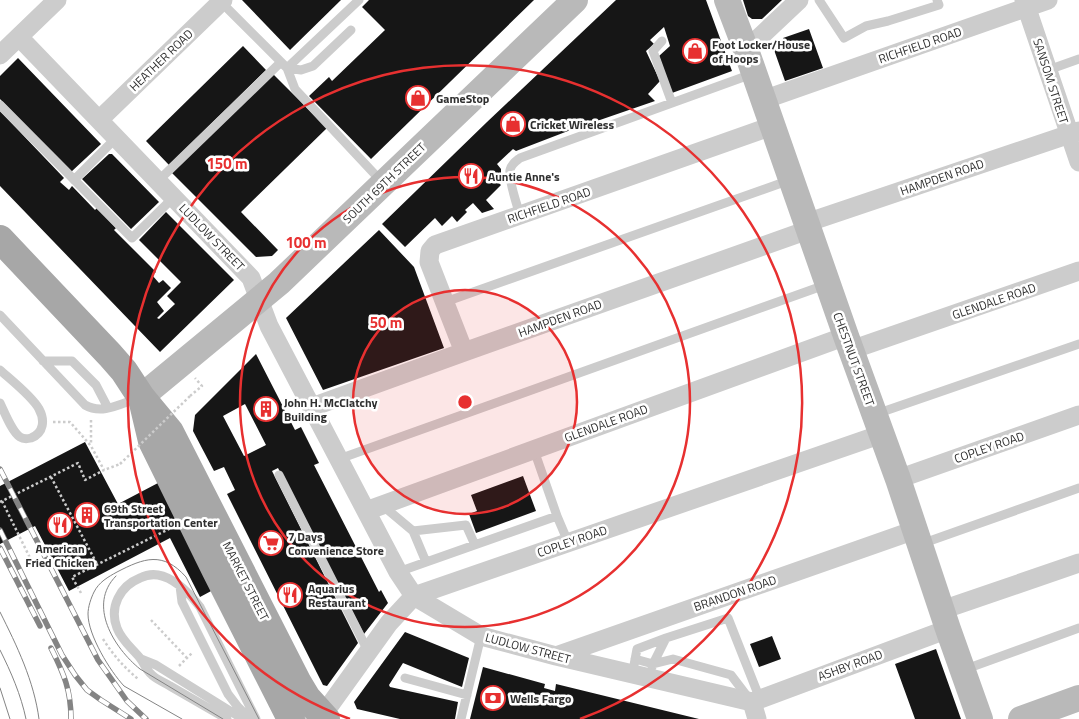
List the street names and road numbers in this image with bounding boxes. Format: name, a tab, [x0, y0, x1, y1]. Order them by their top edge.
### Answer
street label: RICHFIELD ROAD	[876, 22, 964, 68]
street label: HEATHER ROAD	[125, 24, 197, 95]
street label: SANSOM STREET	[1028, 36, 1074, 127]
street label: SOUTH 69TH STREET	[338, 138, 430, 228]
street label: HAMPDEN ROAD	[897, 154, 987, 200]
street label: RICHFIELD ROAD	[505, 182, 593, 228]
street label: LUDLOW STREET	[175, 199, 250, 276]
street label: GLENDALE ROAD	[949, 278, 1039, 324]
street label: HAMPDEN ROAD	[516, 294, 605, 342]
street label: CHESTNUT STREET	[828, 309, 880, 409]
street label: GLENDALE ROAD	[562, 399, 651, 447]
street label: COPLEY ROAD	[951, 426, 1027, 468]
street label: COPLEY ROAD	[534, 520, 610, 562]
street label: MARKET STREET	[218, 538, 274, 625]
street label: BRANDON ROAD	[691, 570, 779, 616]
street label: LUDLOW STREET	[483, 627, 573, 669]
street label: ASHBY ROAD	[815, 644, 885, 686]

